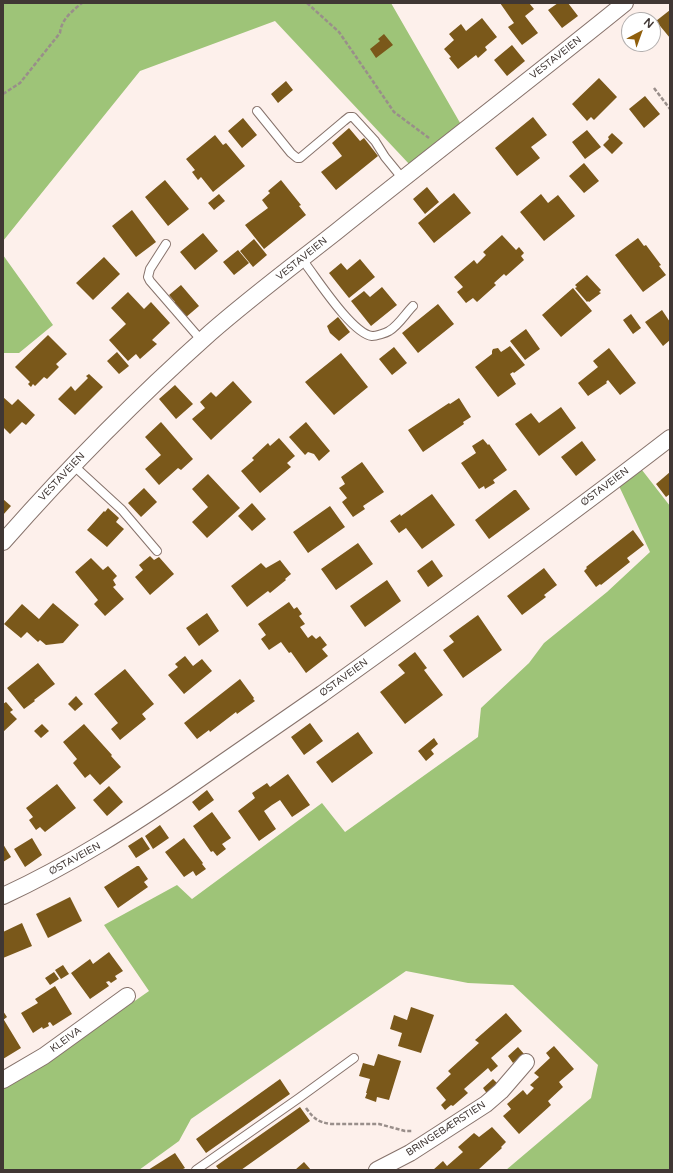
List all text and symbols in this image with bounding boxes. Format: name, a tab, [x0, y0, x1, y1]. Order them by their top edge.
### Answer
north arrow	[621, 12, 661, 52]
text: N	[641, 16, 656, 31]
street label: VESTAVEIEN	[528, 34, 584, 82]
street label: VESTAVEIEN	[274, 235, 330, 283]
street label: VESTAVEIEN	[36, 450, 88, 504]
street label: ØSTAVEIEN	[579, 465, 631, 509]
street label: ØSTAVEIEN	[317, 656, 371, 700]
street label: ØSTAVEIEN	[47, 840, 103, 878]
street label: KLEIVA	[48, 1025, 84, 1055]
street label: BRINGEBÆRSTIEN	[404, 1099, 488, 1159]

